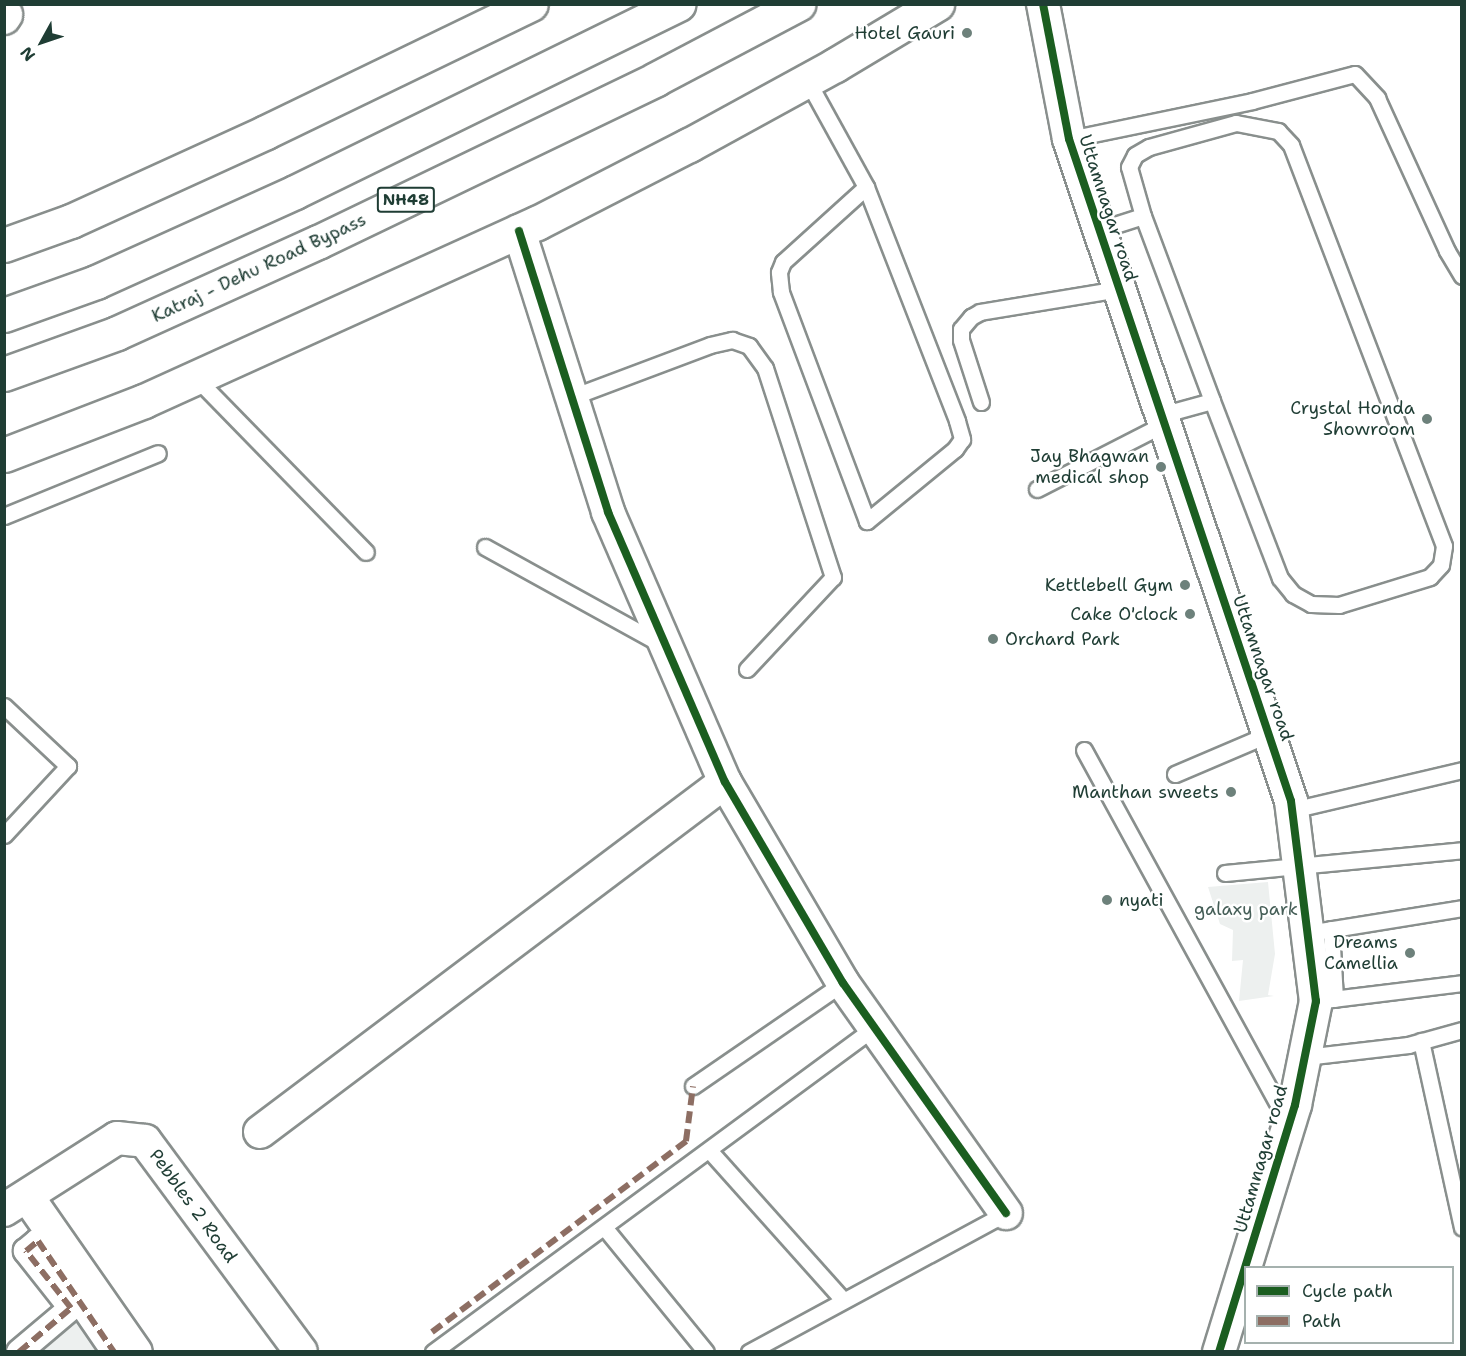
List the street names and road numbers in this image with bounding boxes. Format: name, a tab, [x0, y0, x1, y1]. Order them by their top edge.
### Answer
street label: Uttamnagar road	[1074, 132, 1142, 284]
road number: NH48	[376, 187, 436, 213]
street label: Katraj - Dehu Road Bypass	[148, 209, 370, 327]
street label: Uttamnagar road	[1228, 592, 1298, 744]
street label: Uttamnagar road	[1230, 1083, 1292, 1235]
street label: Pebbles 2 Road	[145, 1145, 241, 1267]

